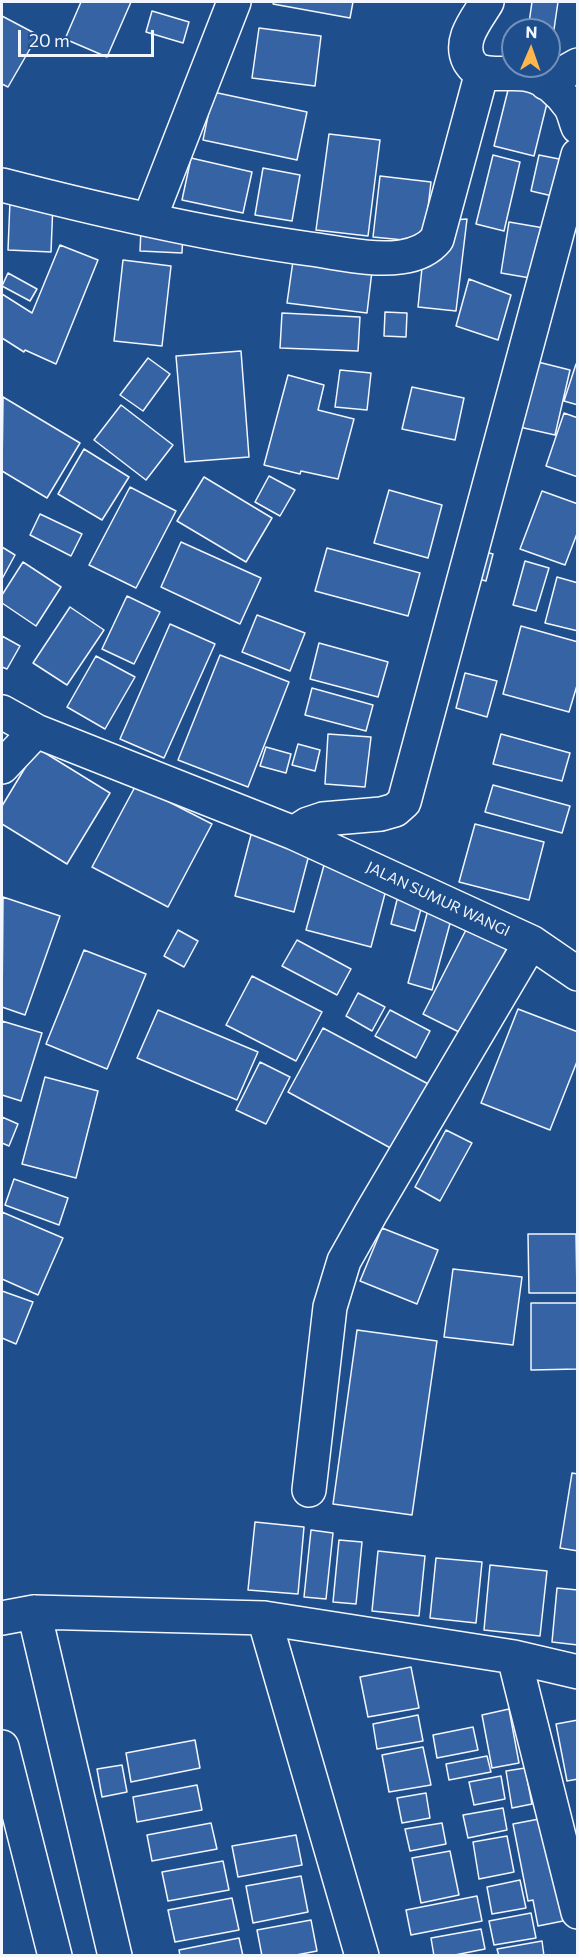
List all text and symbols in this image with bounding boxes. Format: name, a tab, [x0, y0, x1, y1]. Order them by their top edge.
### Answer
scale bar	[21, 18, 158, 56]
north arrow	[501, 18, 561, 78]
text: N	[525, 22, 538, 41]
text: 20 m	[29, 29, 70, 51]
street label: JALAN SUMUR WANGI	[363, 858, 513, 940]

